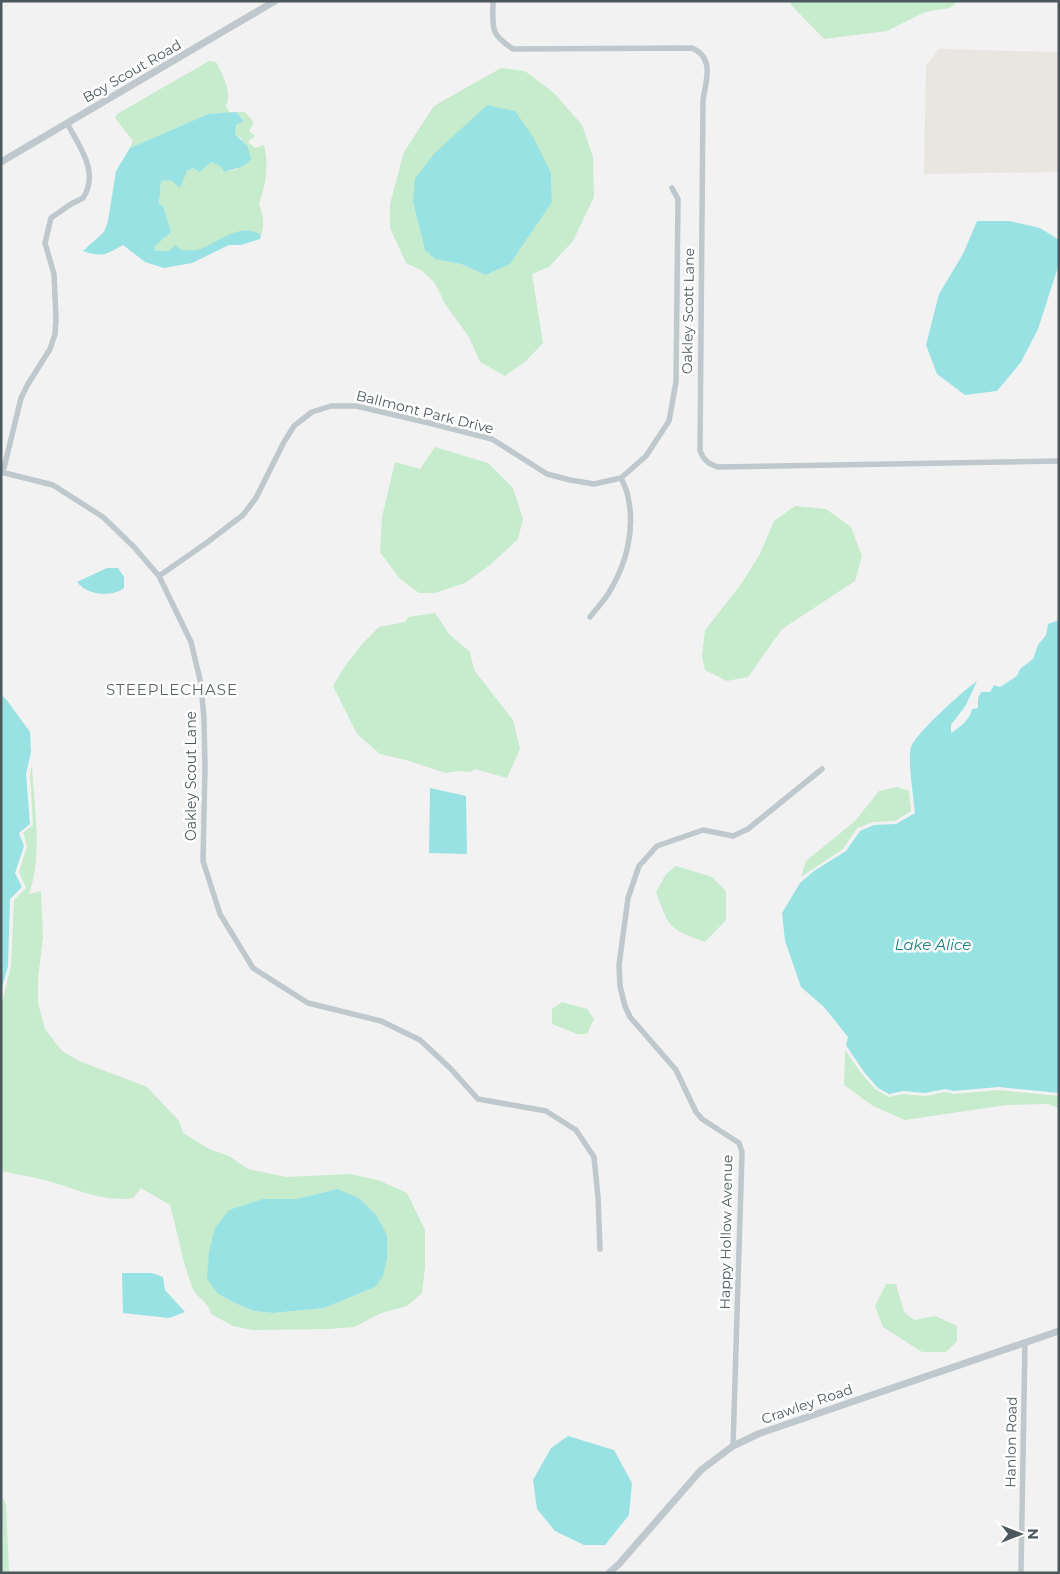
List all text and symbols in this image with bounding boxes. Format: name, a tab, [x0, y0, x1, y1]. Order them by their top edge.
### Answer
street label: Boy Scout Road	[79, 35, 185, 107]
street label: Oakley Scott Lane	[678, 248, 698, 374]
street label: Ballmont Park Drive	[354, 386, 496, 438]
district label: STEEPLECHASE	[106, 680, 238, 699]
street label: Oakley Scout Lane	[182, 711, 200, 841]
water label: Lake Alice	[895, 935, 971, 954]
street label: Happy Hollow Avenue	[716, 1154, 736, 1310]
street label: Crawley Road	[759, 1380, 855, 1428]
street label: Hanlon Road	[1001, 1396, 1021, 1488]
north arrow	[995, 1509, 1045, 1559]
text: N	[1024, 1528, 1042, 1540]

